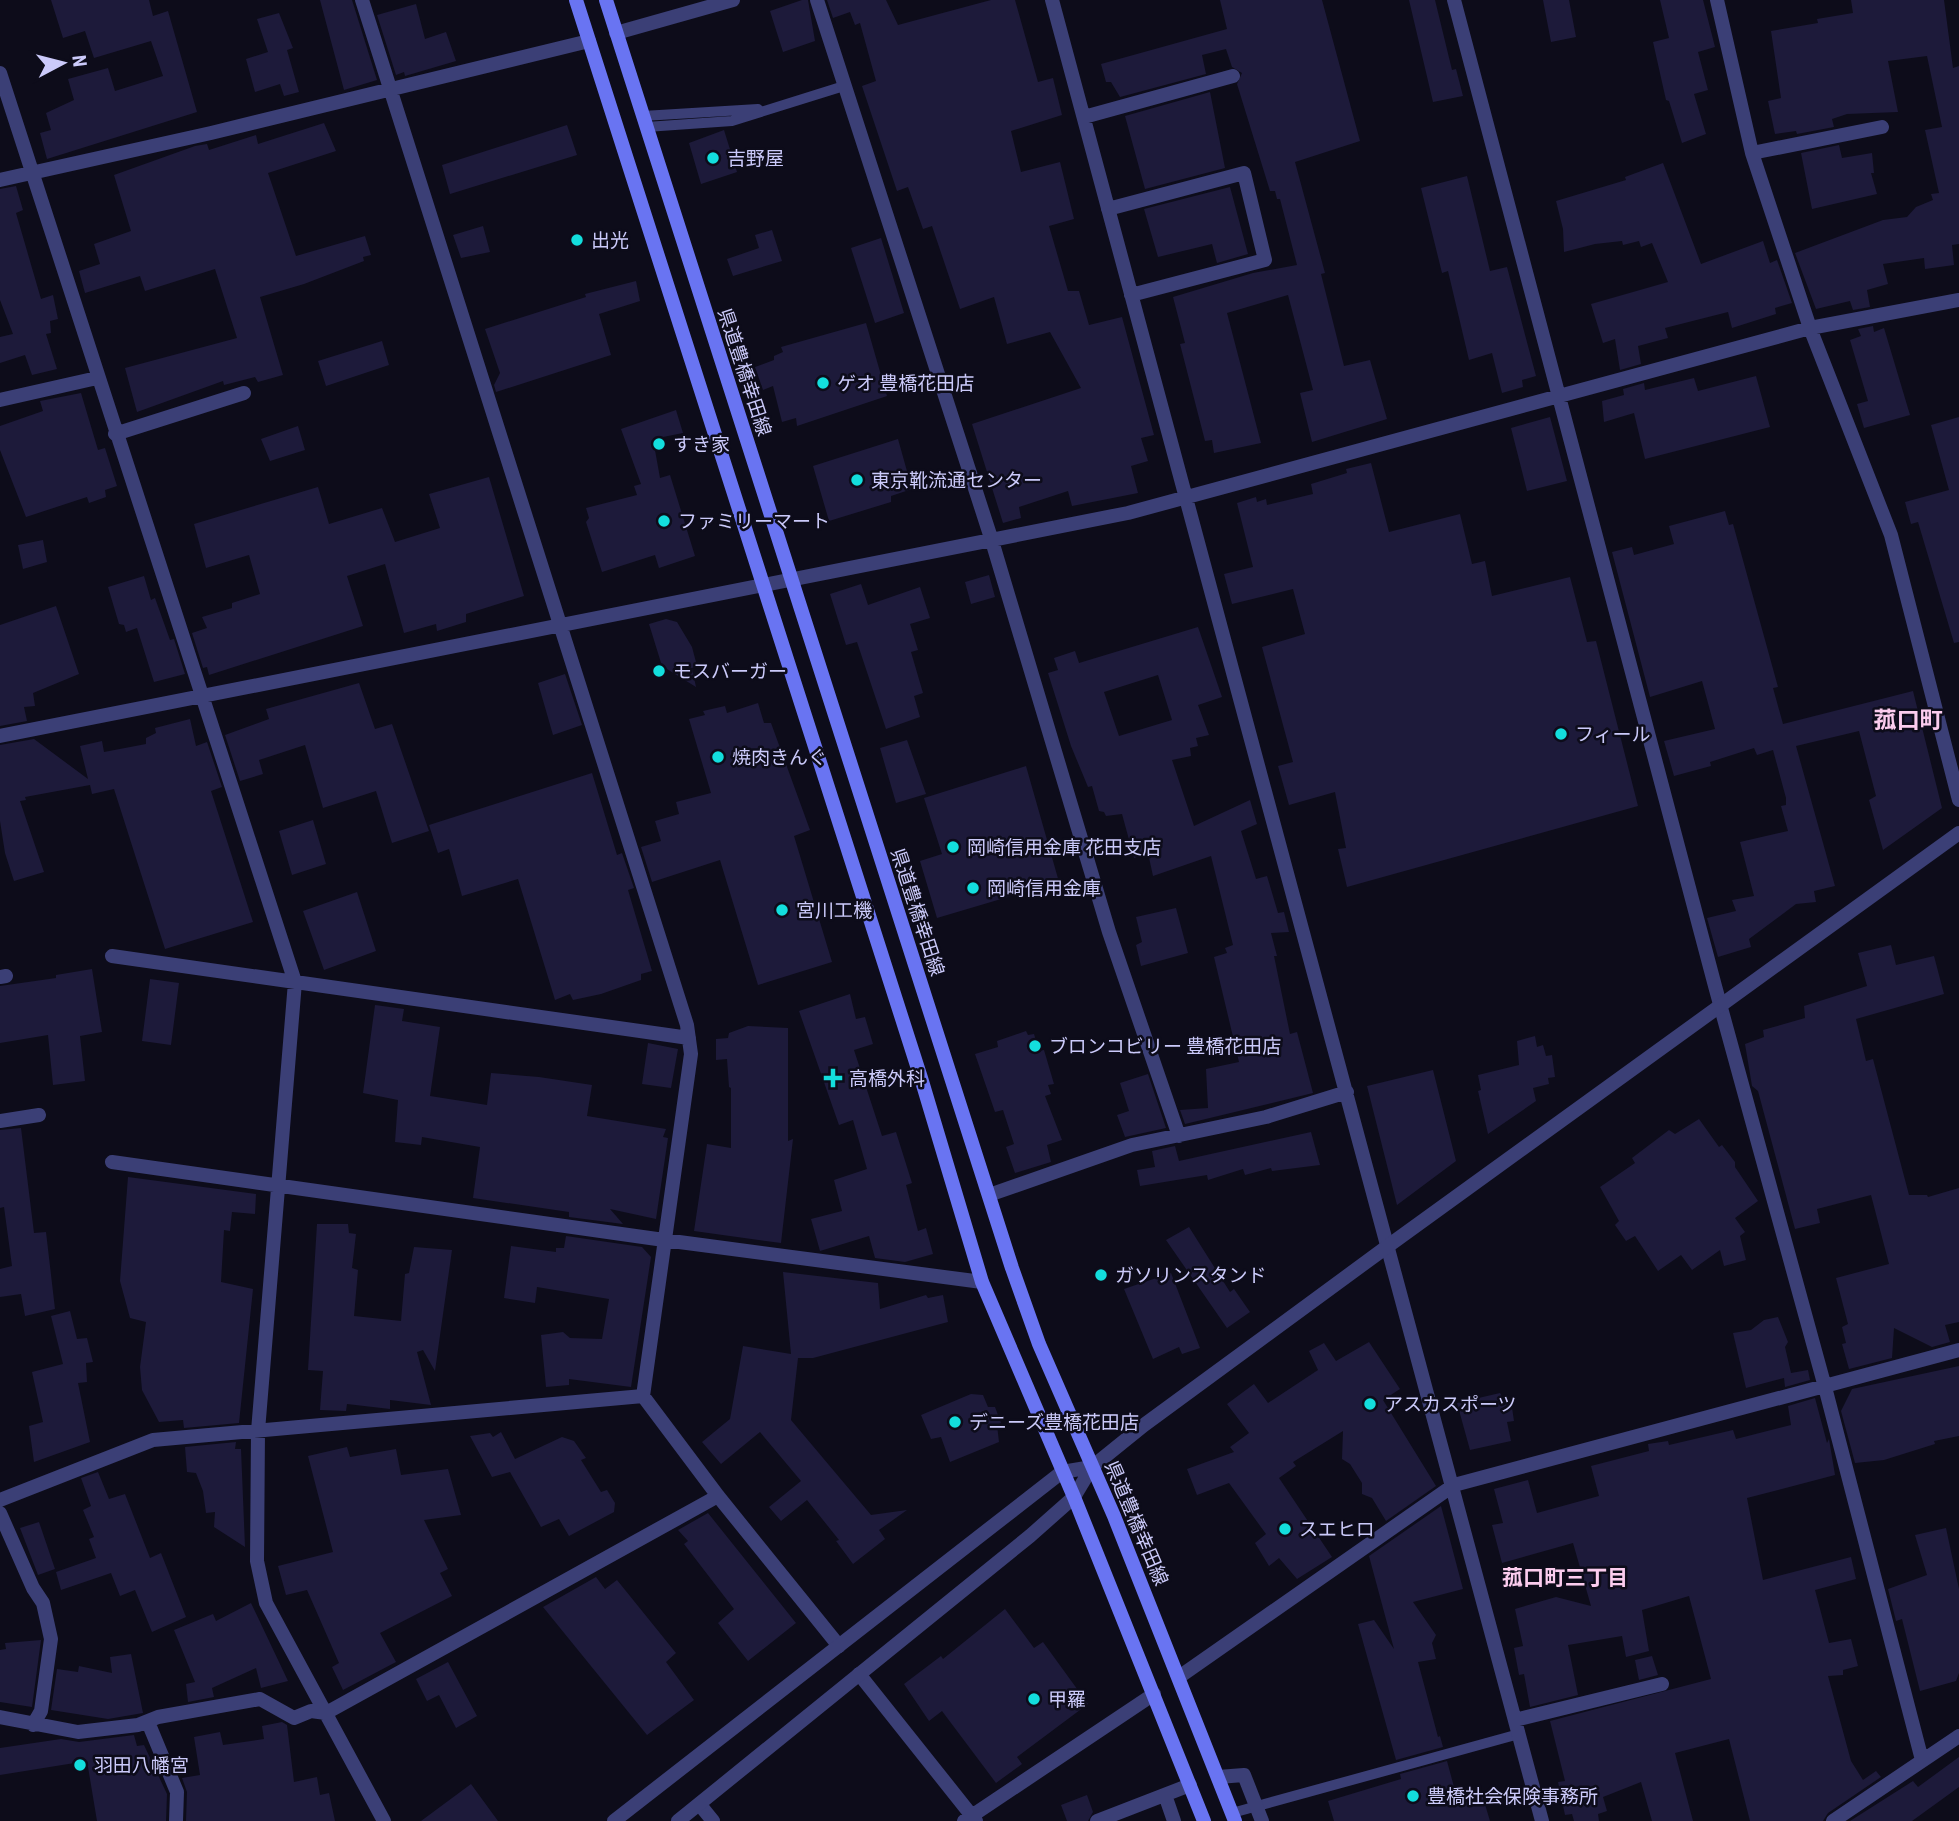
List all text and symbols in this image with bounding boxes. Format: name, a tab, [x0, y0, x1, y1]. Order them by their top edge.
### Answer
north arrow	[28, 28, 98, 98]
text: N	[67, 54, 92, 68]
place label: 吉野屋	[727, 147, 784, 170]
marker: 吉野屋	[705, 150, 721, 166]
place label: 出光	[591, 229, 629, 252]
marker: 出光	[569, 232, 585, 248]
street label: 県道豊橋幸田線	[713, 305, 776, 439]
place label: ゲオ 豊橋花田店	[837, 372, 974, 395]
marker: ゲオ 豊橋花田店	[815, 375, 831, 391]
place label: すき家	[673, 433, 730, 456]
marker: すき家	[651, 436, 667, 452]
place label: 東京靴流通センター	[871, 469, 1042, 492]
marker: 東京靴流通センター	[849, 472, 865, 488]
place label: ファミリーマート	[678, 510, 830, 533]
marker: ファミリーマート	[656, 513, 672, 529]
place label: モスバーガー	[673, 660, 787, 683]
marker: モスバーガー	[651, 663, 667, 679]
district label: 菰口町	[1874, 707, 1943, 734]
place label: フィール	[1575, 723, 1651, 746]
marker: フィール	[1553, 726, 1569, 742]
place label: 焼肉きんぐ	[732, 746, 827, 769]
marker: 焼肉きんぐ	[710, 749, 726, 765]
place label: 岡崎信用金庫 花田支店	[967, 836, 1161, 859]
marker: 岡崎信用金庫 花田支店	[945, 839, 961, 855]
street label: 県道豊橋幸田線	[886, 845, 949, 979]
place label: 岡崎信用金庫	[987, 877, 1101, 900]
marker: 岡崎信用金庫	[965, 880, 981, 896]
place label: 宮川工機	[796, 899, 872, 922]
marker: 宮川工機	[774, 902, 790, 918]
place label: ブロンコビリー 豊橋花田店	[1049, 1035, 1281, 1058]
marker: ブロンコビリー 豊橋花田店	[1027, 1038, 1043, 1054]
place label: 高橋外科	[849, 1067, 925, 1090]
marker: 高橋外科	[823, 1068, 843, 1088]
place label: ガソリンスタンド	[1115, 1264, 1267, 1287]
marker: ガソリンスタンド	[1093, 1267, 1109, 1283]
place label: アスカスポーツ	[1384, 1393, 1517, 1416]
marker: アスカスポーツ	[1362, 1396, 1378, 1412]
place label: デニーズ豊橋花田店	[969, 1411, 1139, 1434]
marker: デニーズ豊橋花田店	[947, 1414, 963, 1430]
street label: 県道豊橋幸田線	[1100, 1457, 1173, 1589]
place label: スエヒロ	[1299, 1518, 1375, 1541]
marker: スエヒロ	[1277, 1521, 1293, 1537]
district label: 菰口町三丁目	[1502, 1566, 1628, 1590]
place label: 甲羅	[1048, 1688, 1086, 1711]
marker: 甲羅	[1026, 1691, 1042, 1707]
place label: 羽田八幡宮	[94, 1754, 189, 1777]
marker: 羽田八幡宮	[72, 1757, 88, 1773]
place label: 豊橋社会保険事務所	[1427, 1785, 1598, 1808]
marker: 豊橋社会保険事務所	[1405, 1788, 1421, 1804]

